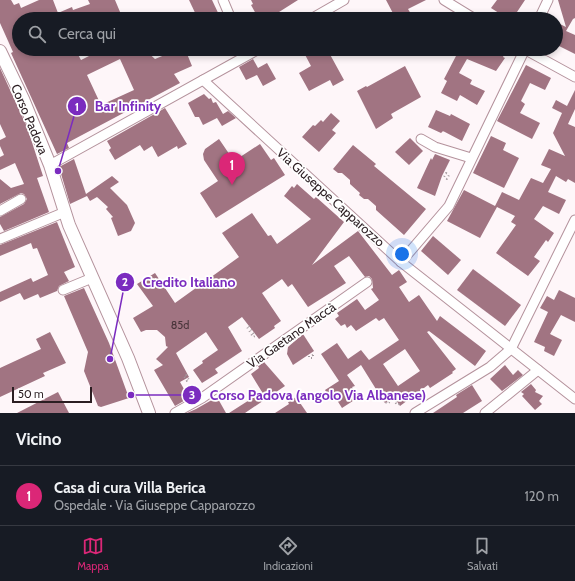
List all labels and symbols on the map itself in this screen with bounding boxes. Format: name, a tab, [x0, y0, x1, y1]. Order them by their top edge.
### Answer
street label: Corso Padova	[8, 81, 52, 157]
callout: Bar Infinity	[67, 93, 170, 119]
text: Bar Infinity	[95, 97, 162, 115]
text: 1	[75, 99, 79, 114]
street label: Via Giuseppe Capparozzo	[274, 144, 388, 250]
pin: 1	[219, 152, 245, 185]
your location	[392, 244, 412, 264]
callout: Credito Italiano	[115, 269, 244, 295]
text: Credito Italiano	[143, 273, 235, 291]
text: 2	[122, 274, 128, 289]
street label: Via Gaetano Maccà	[244, 298, 339, 372]
house number: 85d	[171, 318, 189, 332]
callout: Corso Padova (angolo Via Albanese)	[182, 382, 434, 408]
scale bar	[12, 385, 92, 404]
text: Corso Padova (angolo Via Albanese)	[210, 386, 426, 404]
text: 3	[189, 387, 195, 402]

